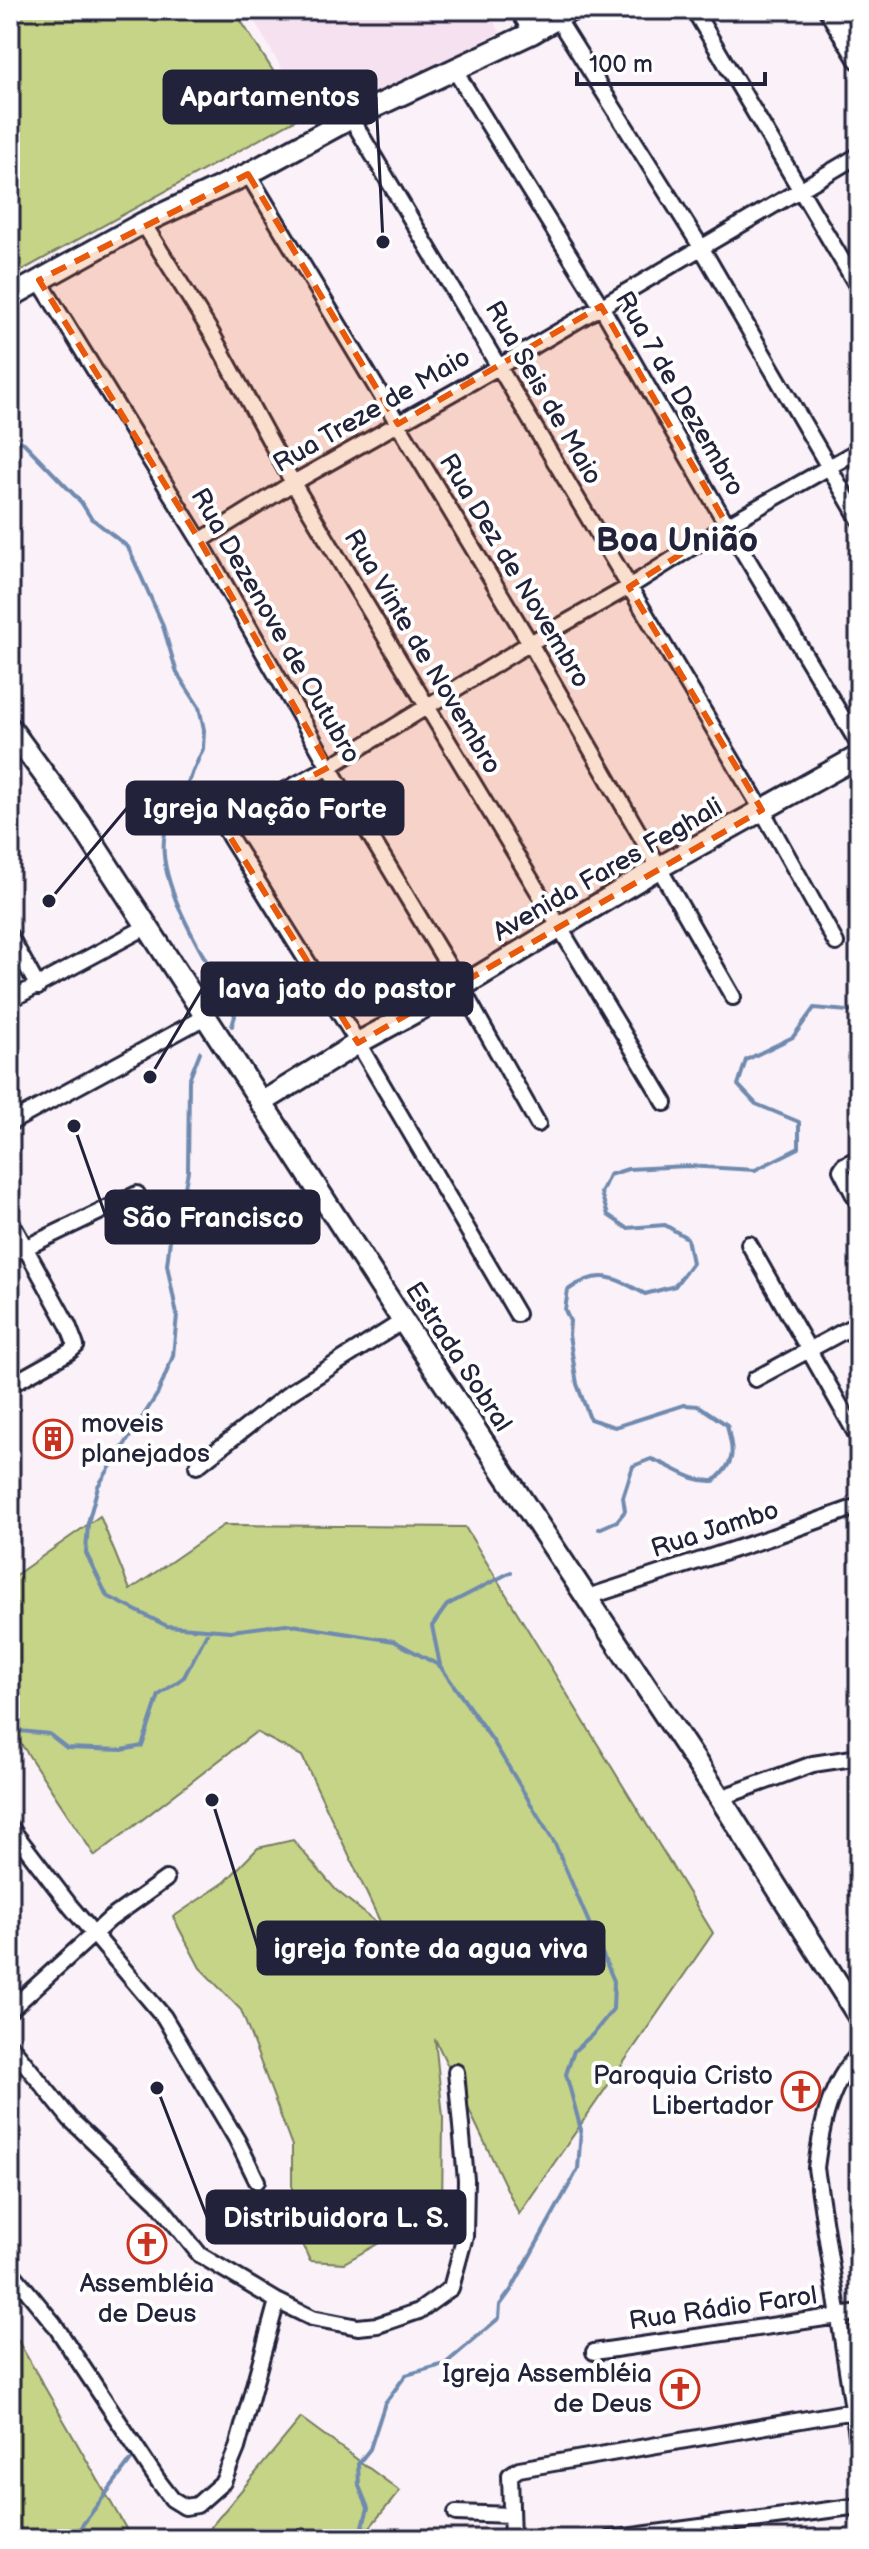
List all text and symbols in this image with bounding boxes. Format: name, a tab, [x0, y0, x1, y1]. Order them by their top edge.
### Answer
scale bar	[577, 36, 765, 86]
text: 100 m	[589, 50, 653, 79]
callout: Apartamentos	[164, 71, 376, 123]
text: Apartamentos	[179, 81, 360, 114]
street label: Rua 7 de Dezembro	[608, 286, 750, 502]
street label: Rua Seis de Maio	[478, 296, 608, 490]
street label: Rua Treze de Maio	[268, 342, 476, 480]
street label: Rua Dez de Novembro	[432, 448, 596, 694]
street label: Rua Dezenove de Outubro	[183, 483, 367, 769]
district label: Boa União	[596, 520, 758, 561]
street label: Rua Vinte de Novembro	[337, 524, 507, 780]
callout: Igreja Nação Forte	[127, 782, 403, 834]
street label: Avenida Fares Feghali	[488, 792, 728, 948]
text: Igreja Nação Forte	[143, 793, 387, 826]
callout: lava jato do pastor	[202, 963, 472, 1015]
text: lava jato do pastor	[218, 973, 457, 1006]
callout: São Francisco	[106, 1191, 319, 1243]
text: São Francisco	[122, 1202, 304, 1235]
street label: Estrada Sobral	[398, 1276, 518, 1438]
place label: moveis planejados	[81, 1409, 210, 1470]
building icon: moveis planejados	[32, 1418, 74, 1460]
street label: Rua Jambo	[647, 1495, 783, 1565]
callout: igreja fonte da agua viva	[258, 1922, 604, 1974]
text: igreja fonte da agua viva	[274, 1933, 588, 1966]
place label: Paroquia Cristo Libertador	[593, 2061, 774, 2122]
church icon: Paroquia Cristo Libertador	[780, 2070, 822, 2112]
callout: Distribuidora L. S.	[207, 2191, 465, 2243]
text: Distribuidora L. S.	[223, 2202, 449, 2235]
church icon: Assembléia de Deus	[126, 2223, 168, 2265]
place label: Assembléia de Deus	[80, 2269, 214, 2330]
street label: Rua Rádio Farol	[627, 2280, 819, 2338]
place label: Igreja Assembléia de Deus	[442, 2359, 652, 2420]
church icon: Igreja Assembléia de Deus	[659, 2368, 701, 2410]

